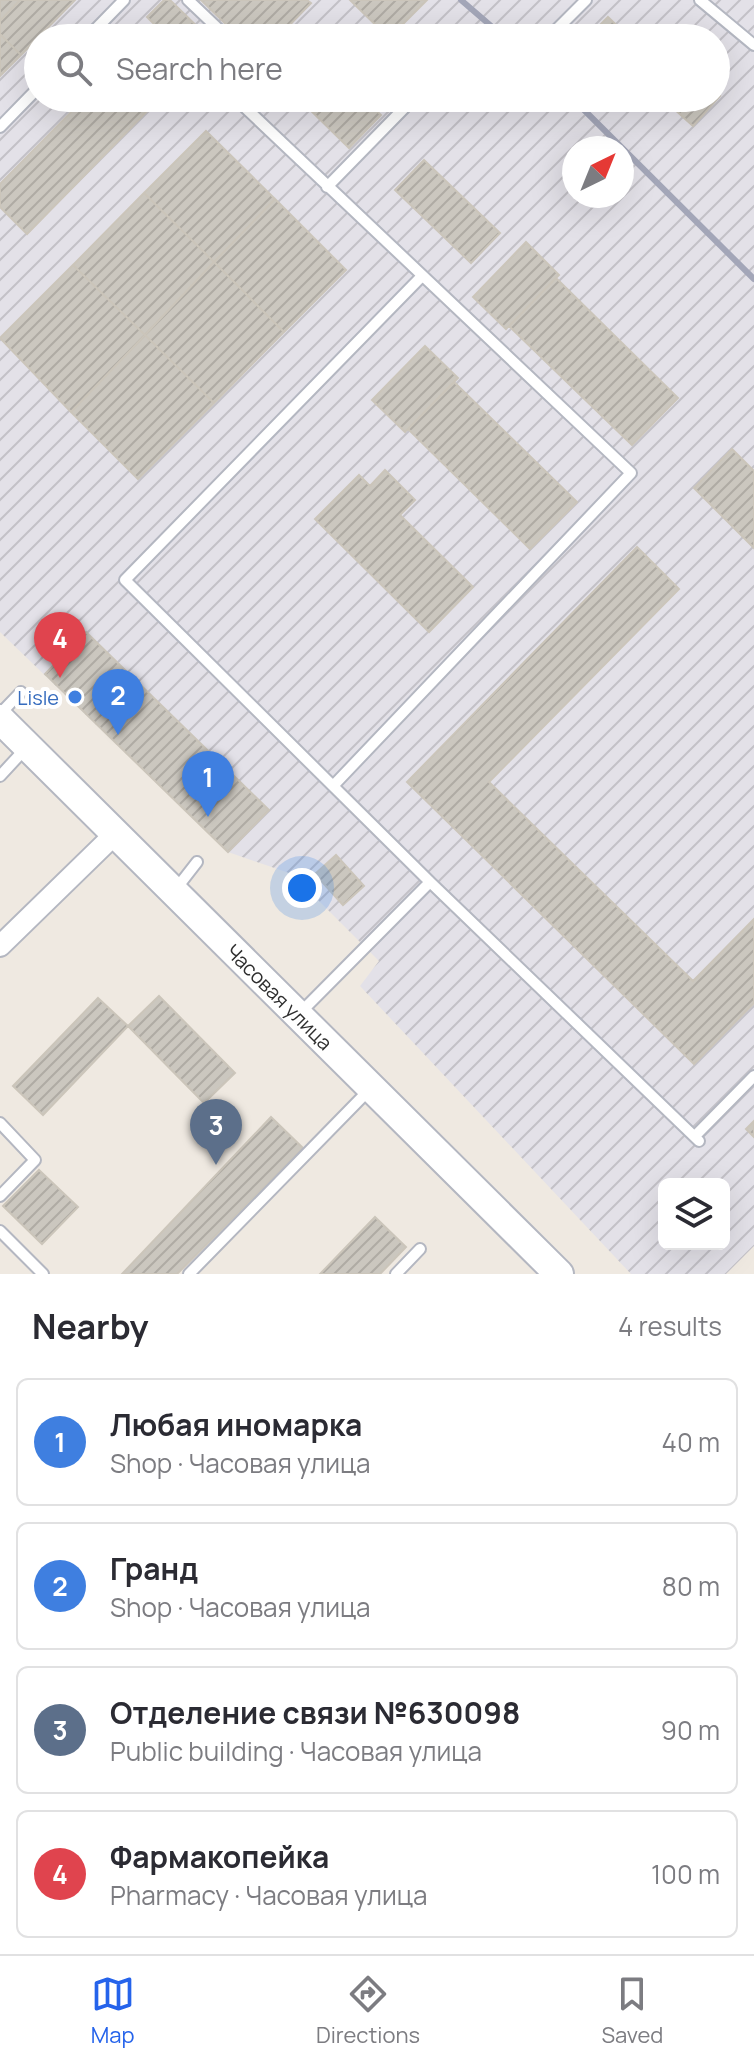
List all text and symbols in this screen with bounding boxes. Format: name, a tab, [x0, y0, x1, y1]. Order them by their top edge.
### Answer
search box	[24, 24, 730, 112]
icon: search	[52, 46, 96, 90]
text: Search here	[116, 48, 283, 89]
north arrow	[562, 136, 634, 208]
pin: 4	[34, 612, 86, 678]
pin: 2	[92, 669, 144, 735]
place label: Lisle	[17, 684, 59, 711]
marker: Lisle	[66, 688, 84, 706]
pin: 1	[182, 751, 234, 817]
your location	[282, 868, 322, 908]
street label: Часовая улица	[220, 938, 339, 1056]
pin: 3	[190, 1099, 242, 1165]
map controls	[658, 1178, 730, 1250]
button: layers	[658, 1178, 730, 1250]
text: Nearby	[32, 1303, 148, 1349]
text: 4 results	[618, 1308, 722, 1344]
text: Любая иномарка	[110, 1404, 362, 1445]
text: 1	[54, 1424, 66, 1460]
text: 40 m	[662, 1424, 720, 1460]
text: Shop · Часовая улица	[110, 1445, 371, 1481]
text: Гранд	[110, 1548, 198, 1589]
text: 2	[52, 1568, 68, 1604]
text: 80 m	[662, 1568, 720, 1604]
text: Shop · Часовая улица	[110, 1589, 371, 1625]
text: Отделение связи №630098	[110, 1692, 520, 1733]
text: 3	[52, 1712, 68, 1748]
text: 90 m	[661, 1712, 720, 1748]
text: Public building · Часовая улица	[110, 1733, 482, 1769]
text: Фармакопейка	[110, 1836, 329, 1877]
text: 4	[52, 1856, 68, 1892]
text: 100 m	[651, 1856, 720, 1892]
text: Pharmacy · Часовая улица	[110, 1877, 427, 1913]
tab: Map	[91, 1972, 135, 2050]
tab: Directions	[316, 1972, 420, 2050]
tab: Saved	[601, 1972, 663, 2050]

